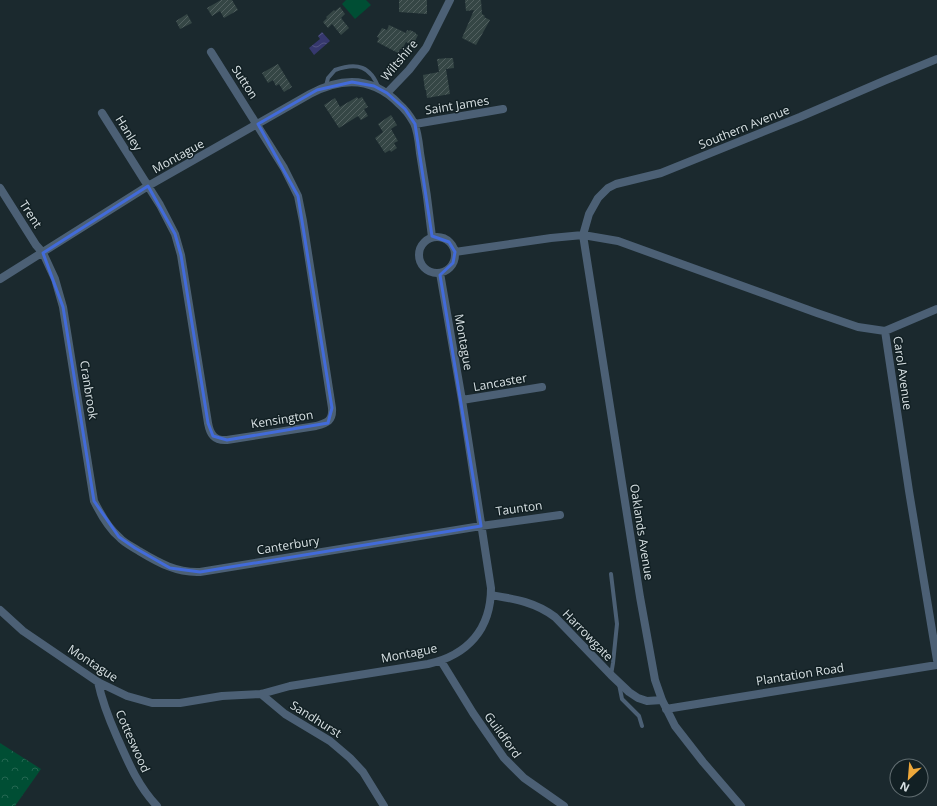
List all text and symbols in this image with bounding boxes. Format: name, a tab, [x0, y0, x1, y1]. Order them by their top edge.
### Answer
street label: Wiltshire	[377, 36, 421, 84]
street label: Sutton	[228, 62, 262, 102]
street label: Saint James	[424, 92, 490, 118]
street label: Southern Avenue	[696, 101, 792, 153]
street label: Hanley	[112, 112, 147, 155]
street label: Montague	[149, 135, 207, 177]
street label: Trent	[16, 197, 46, 231]
street label: Montague	[451, 312, 477, 372]
street label: Carol Avenue	[889, 335, 917, 411]
street label: Cranbrook	[76, 359, 102, 421]
street label: Lancaster	[472, 369, 528, 395]
street label: Kensington	[250, 406, 314, 432]
street label: Oaklands Avenue	[626, 483, 658, 582]
street label: Taunton	[495, 496, 543, 520]
street label: Canterbury	[255, 532, 321, 558]
street label: Harrowgate	[559, 605, 617, 665]
street label: Montague	[379, 639, 439, 667]
street label: Montague	[64, 640, 122, 686]
street label: Plantation Road	[755, 659, 845, 689]
street label: Sandhurst	[287, 697, 345, 741]
street label: Cotteswood	[112, 707, 154, 775]
street label: Guildford	[481, 709, 525, 761]
north arrow	[889, 758, 929, 798]
text: N	[897, 779, 912, 796]

